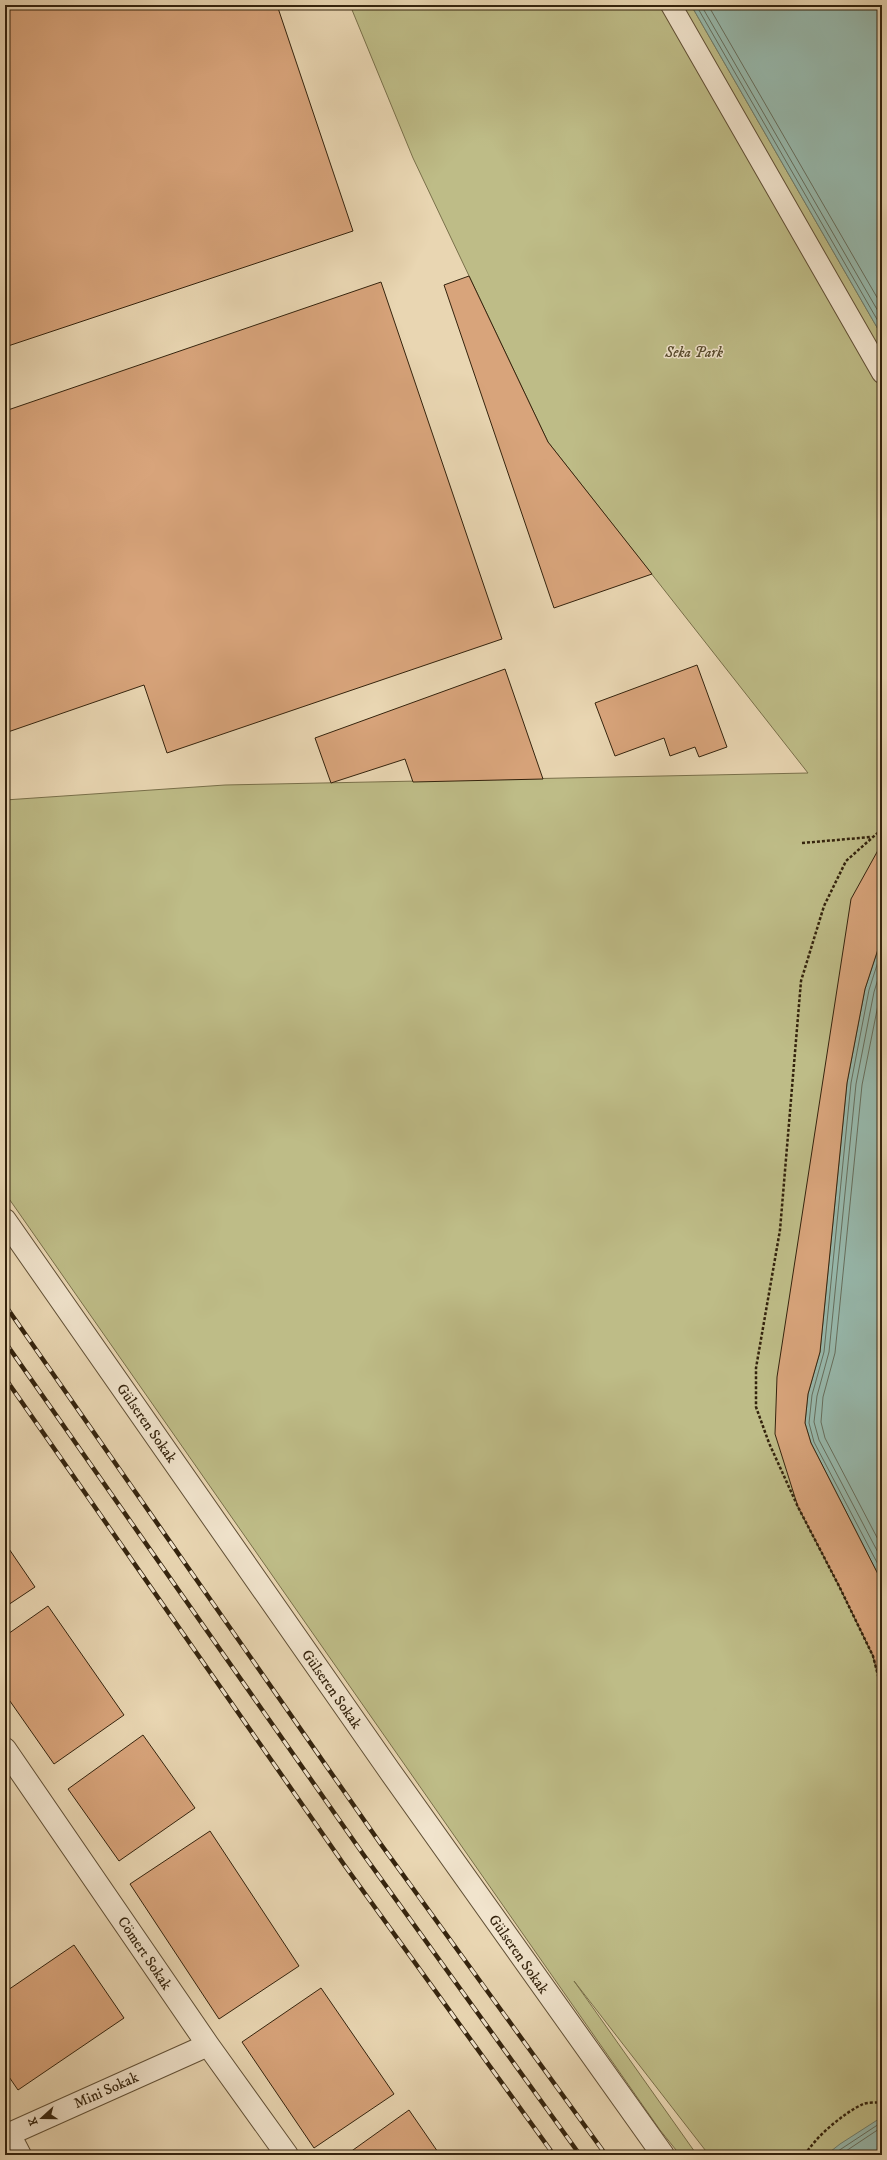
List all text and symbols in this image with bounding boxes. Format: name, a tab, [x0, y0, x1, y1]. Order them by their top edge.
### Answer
park label: Seka Park	[664, 343, 724, 362]
street label: Gülseren Sokak	[112, 1380, 181, 1467]
street label: Gülseren Sokak	[297, 1646, 366, 1733]
street label: Gülseren Sokak	[484, 1911, 553, 1998]
street label: Cömert Sokak	[113, 1913, 176, 1994]
street label: Mini Sokak	[71, 2068, 142, 2113]
north arrow	[22, 2098, 62, 2138]
text: K	[26, 2115, 42, 2127]

